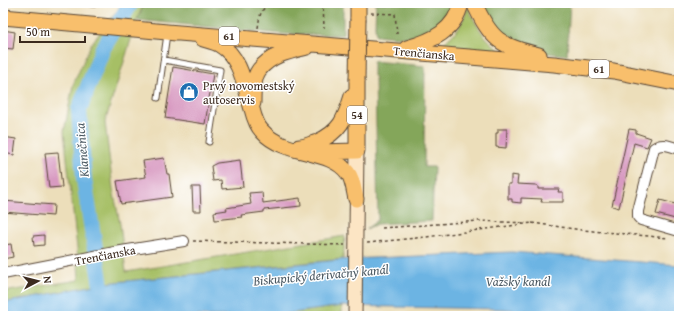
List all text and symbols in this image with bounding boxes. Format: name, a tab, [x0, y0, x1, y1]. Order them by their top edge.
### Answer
scale bar	[20, 18, 85, 44]
text: 50 m	[26, 23, 50, 40]
road number: 61	[219, 27, 239, 45]
street label: Trenčianska	[393, 42, 456, 64]
road number: 61	[589, 60, 609, 78]
place label: Prvý novomestský autoservis	[203, 77, 295, 108]
shop icon: Prvý novomestský autoservis	[178, 81, 200, 103]
road number: 54	[347, 106, 367, 124]
water label: Klanečnica	[70, 122, 94, 179]
street label: Trenčianska	[73, 241, 137, 269]
water label: Biskupický derivačný kanál	[252, 260, 389, 290]
north arrow	[18, 261, 58, 301]
water label: Važský kanál	[486, 272, 550, 291]
text: N	[40, 275, 56, 285]

